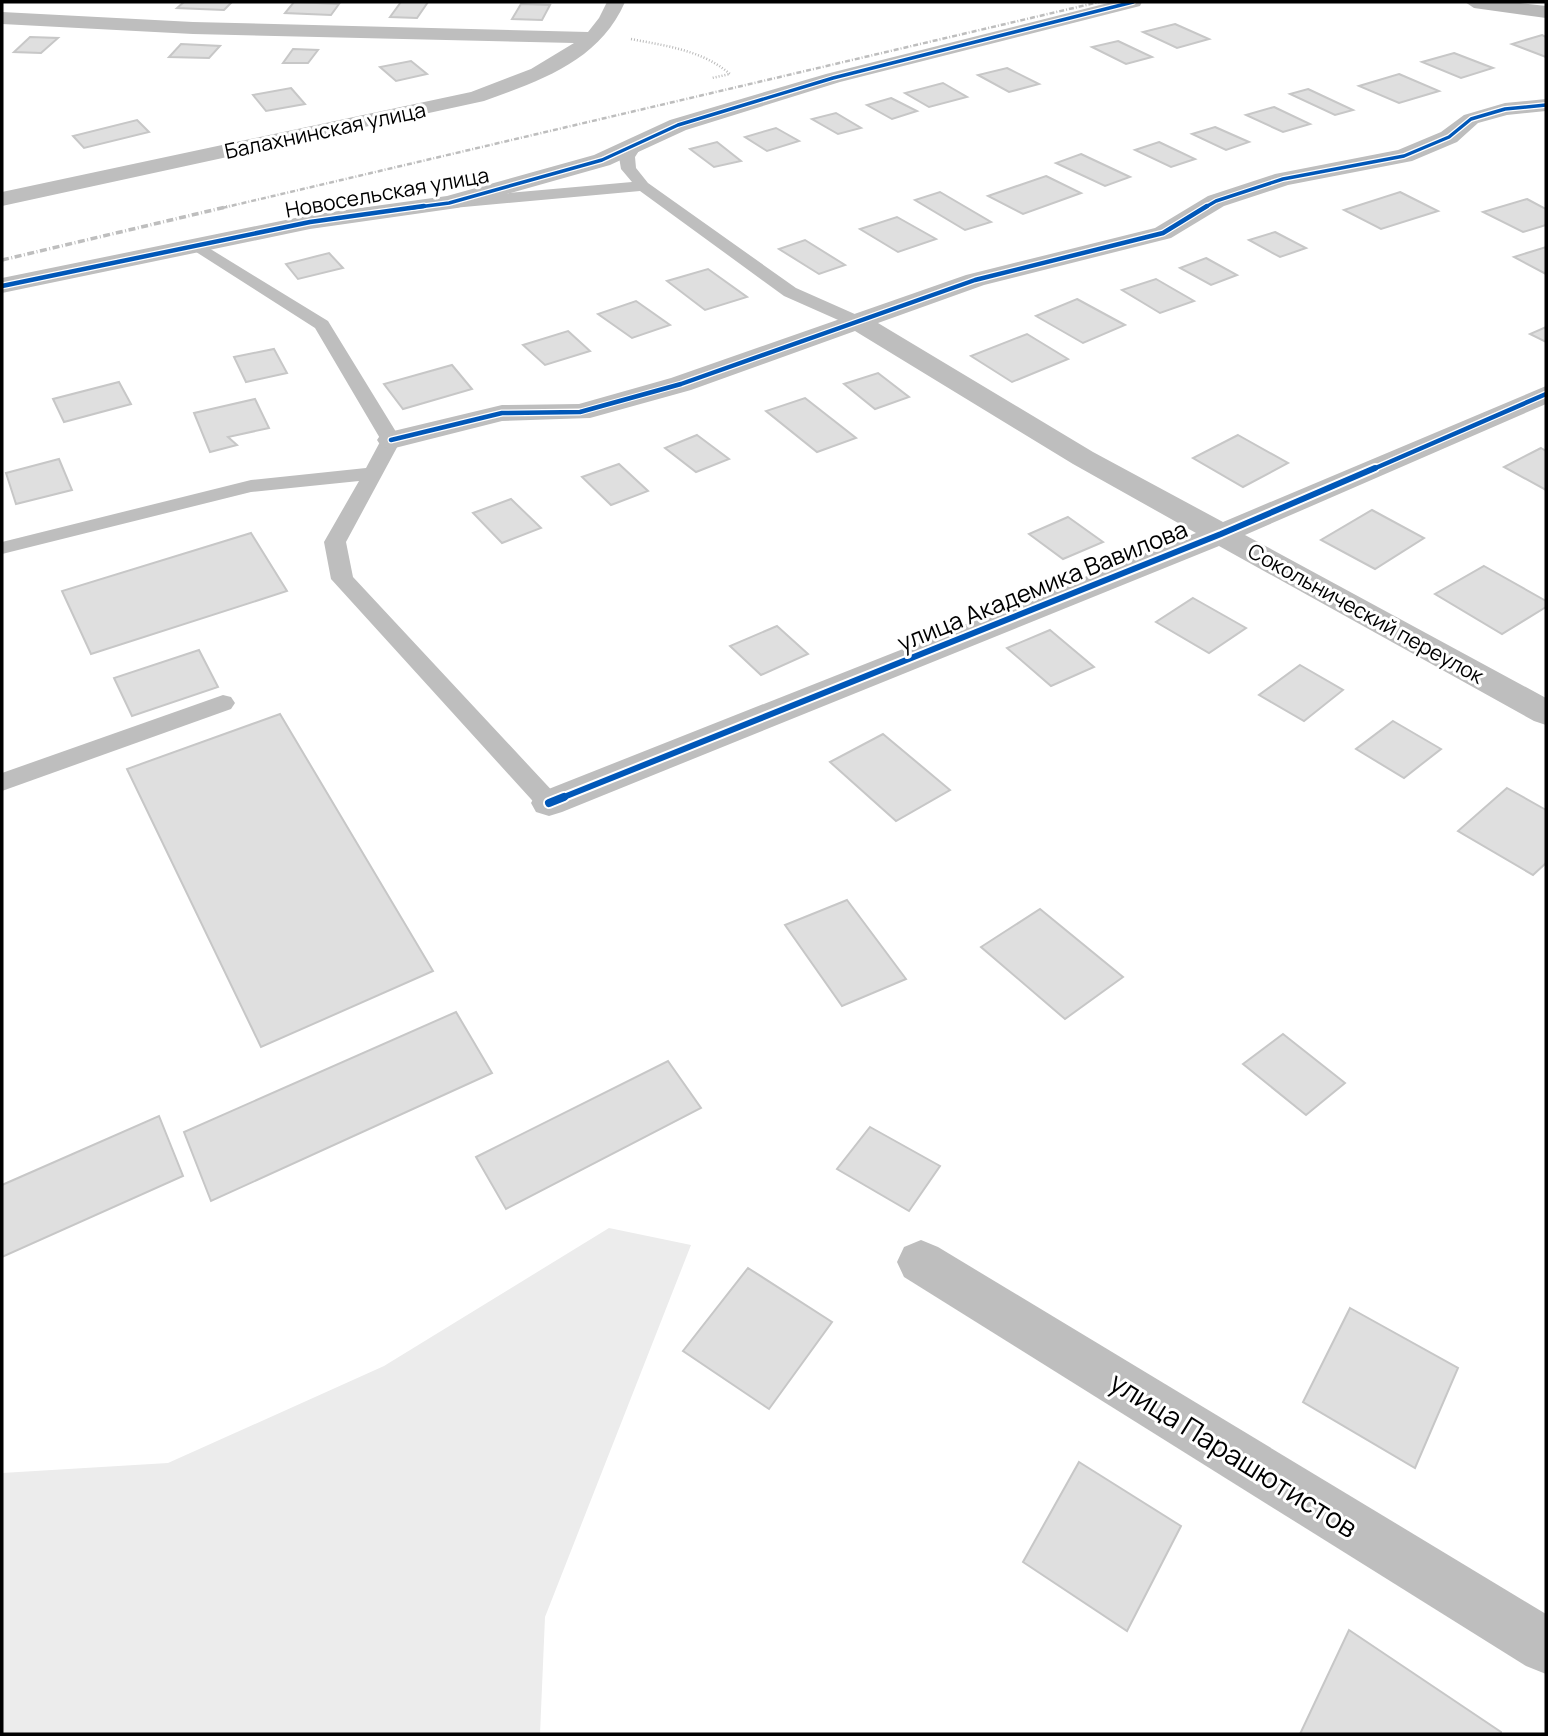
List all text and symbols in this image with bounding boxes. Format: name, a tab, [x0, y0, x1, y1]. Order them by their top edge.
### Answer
street label: Балахнинская улица	[222, 95, 428, 165]
street label: Новосельская улица	[283, 160, 491, 224]
street label: улица Академика Вавилова	[892, 512, 1192, 658]
street label: Сокольнический переулок	[1243, 536, 1489, 690]
street label: улица Парашютистов	[1103, 1362, 1365, 1546]

